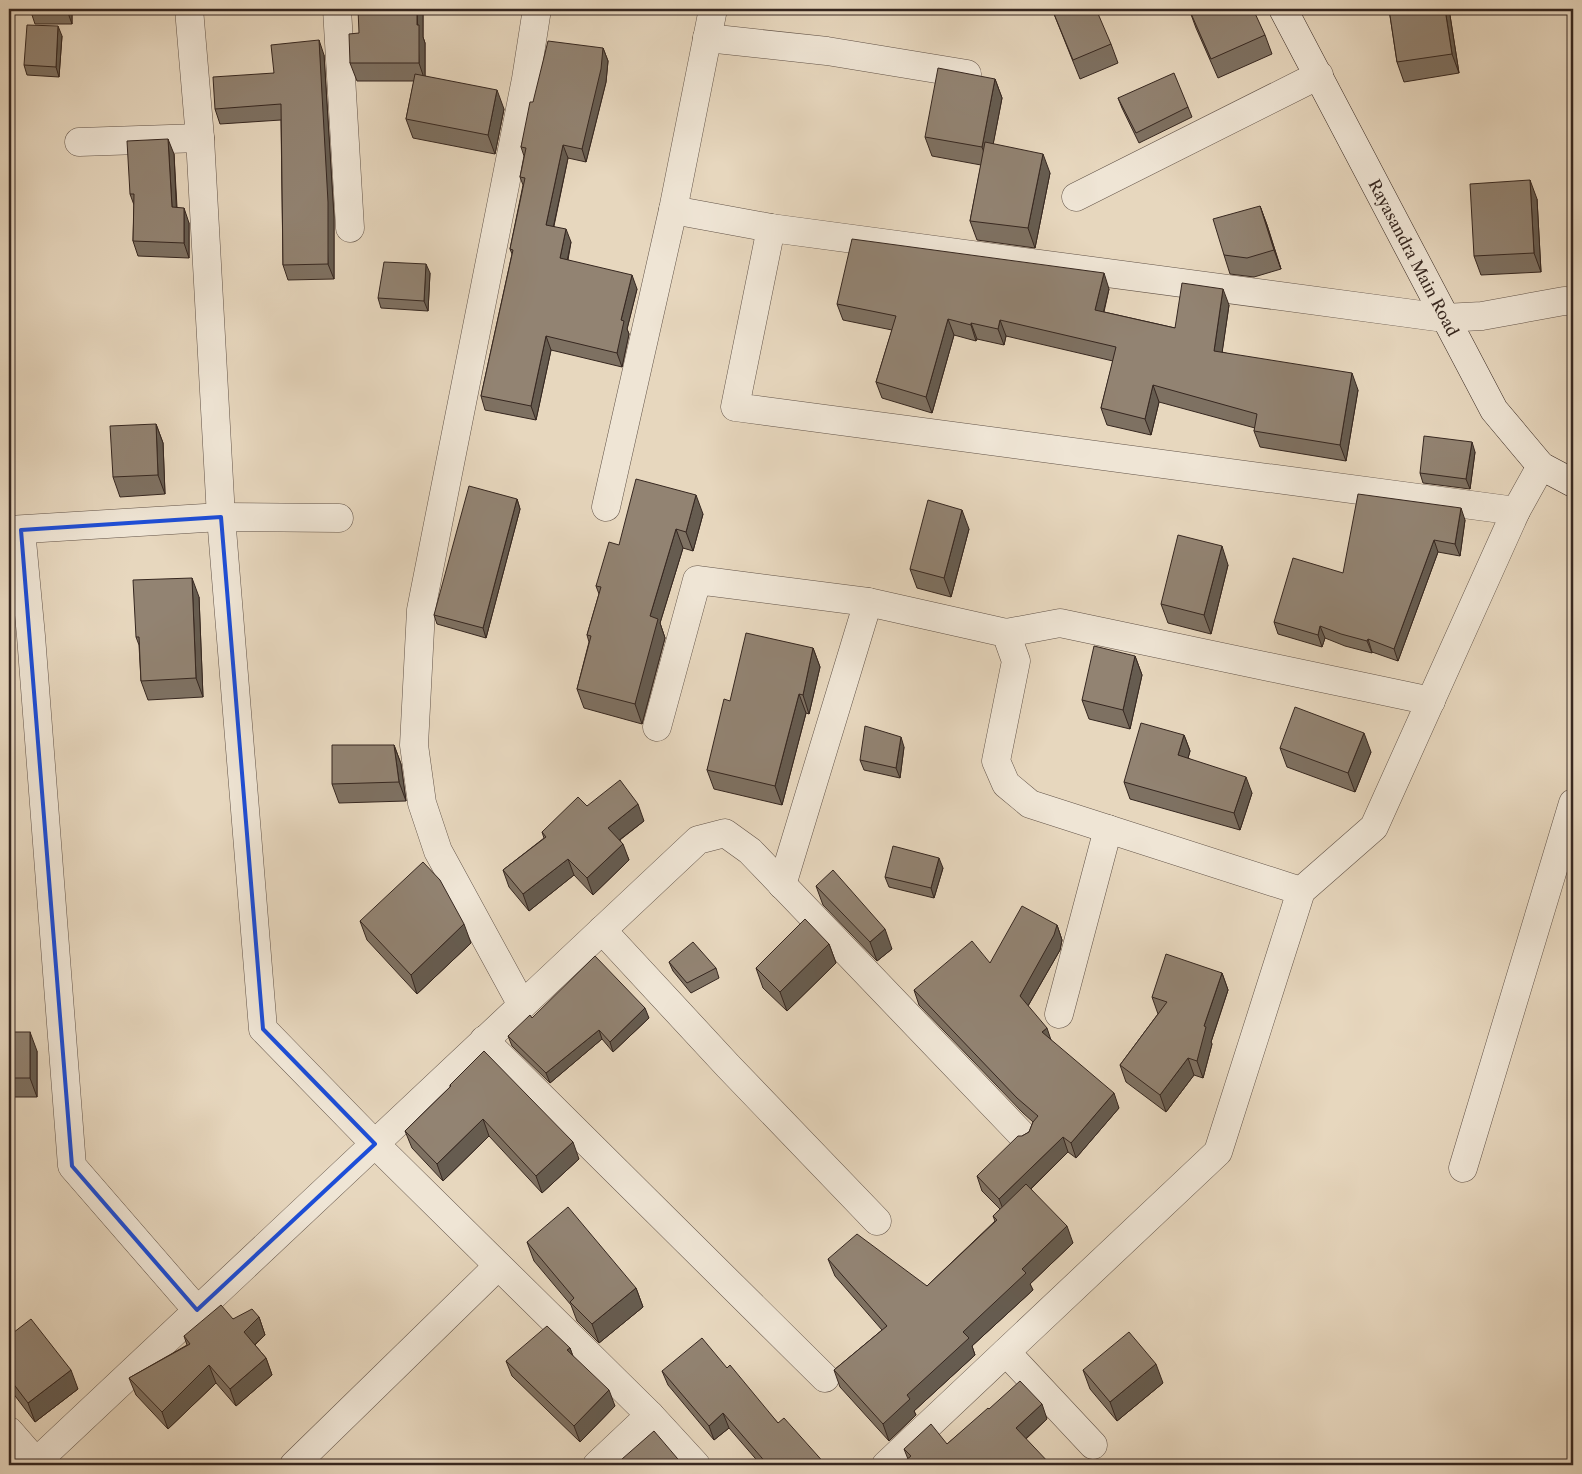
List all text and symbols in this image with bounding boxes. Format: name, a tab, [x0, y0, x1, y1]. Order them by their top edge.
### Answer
street label: Rayasandra Main Road	[1364, 176, 1463, 340]

